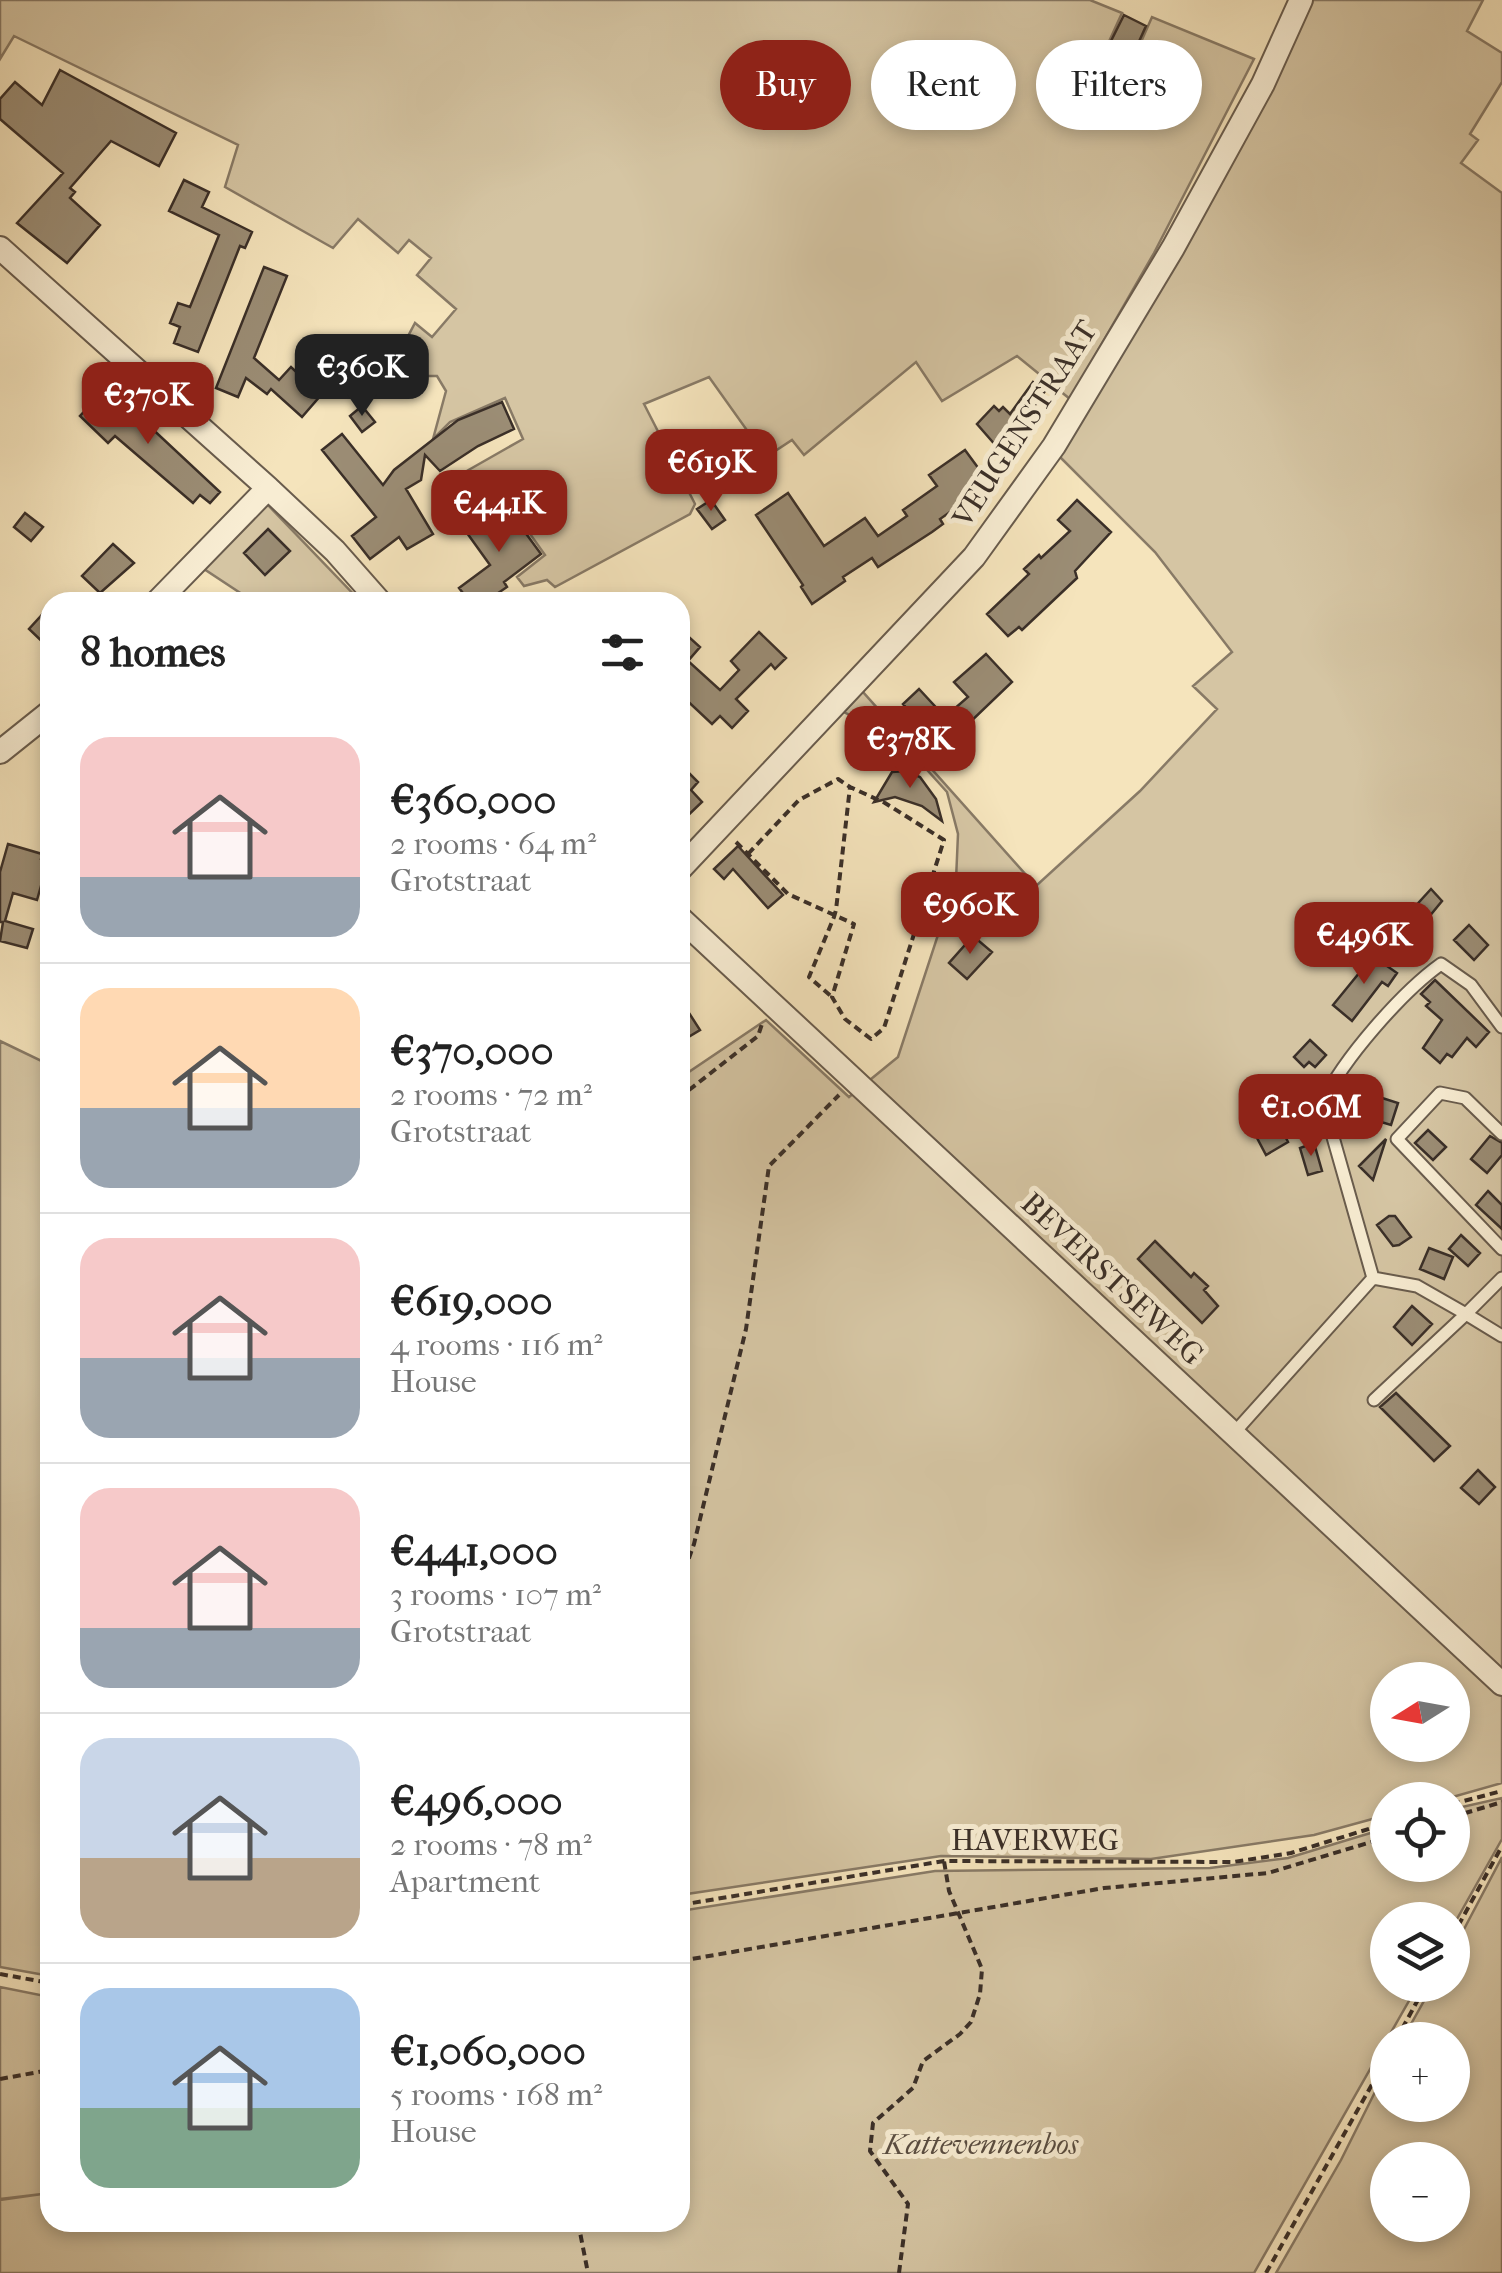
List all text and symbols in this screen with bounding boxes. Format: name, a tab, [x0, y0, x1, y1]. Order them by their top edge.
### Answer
chip: Buy	[720, 40, 851, 130]
chip: Rent	[871, 40, 1016, 130]
chip: Filters	[1036, 40, 1202, 130]
street label: VEUGENSTRAAT	[945, 314, 1105, 535]
pin: €360K	[292, 334, 432, 419]
text: €360K	[317, 348, 407, 385]
pin: €370K	[78, 362, 218, 447]
text: €370K	[104, 376, 192, 413]
pin: €619K	[641, 429, 781, 514]
text: €619K	[667, 443, 755, 480]
pin: €441K	[429, 470, 569, 555]
text: €441K	[453, 484, 545, 521]
icon: filters	[595, 625, 650, 680]
text: 8 homes	[80, 628, 226, 677]
pin: €378K	[840, 706, 980, 791]
text: €378K	[867, 720, 953, 757]
text: €360,000	[390, 776, 556, 825]
icon: home	[160, 777, 280, 897]
text: 2 rooms · 64 m²	[390, 825, 596, 862]
text: Grotstraat	[390, 862, 531, 899]
pin: €960K	[900, 872, 1040, 957]
text: €960K	[923, 886, 1017, 923]
pin: €496K	[1294, 902, 1434, 987]
text: €496K	[1316, 916, 1412, 953]
text: €370,000	[390, 1027, 554, 1076]
icon: home	[160, 1028, 280, 1148]
pin: €1.06M	[1230, 1074, 1392, 1159]
text: 2 rooms · 72 m²	[390, 1076, 592, 1113]
text: €1.06M	[1261, 1088, 1361, 1125]
text: Grotstraat	[390, 1113, 531, 1150]
street label: BEVERSTSEWEG	[1014, 1186, 1210, 1372]
text: €619,000	[390, 1277, 553, 1326]
icon: home	[160, 1278, 280, 1398]
text: 4 rooms · 116 m²	[390, 1326, 603, 1363]
text: House	[390, 1363, 477, 1400]
text: €441,000	[390, 1527, 558, 1576]
icon: home	[160, 1528, 280, 1648]
text: 3 rooms · 107 m²	[390, 1576, 601, 1613]
text: Grotstraat	[390, 1613, 531, 1650]
north arrow	[1370, 1662, 1470, 1762]
map controls	[1370, 1662, 1470, 2242]
text: €496,000	[390, 1777, 563, 1826]
icon: home	[160, 1778, 280, 1898]
button: locate	[1370, 1782, 1470, 1882]
street label: HAVERWEG	[951, 1823, 1119, 1858]
text: 2 rooms · 78 m²	[390, 1826, 592, 1863]
text: Apartment	[390, 1863, 540, 1900]
button: layers	[1370, 1902, 1470, 2002]
button: +	[1370, 2022, 1470, 2122]
text: €1,060,000	[390, 2027, 586, 2076]
icon: home	[160, 2028, 280, 2148]
text: 5 rooms · 168 m²	[390, 2076, 602, 2113]
text: House	[390, 2113, 477, 2150]
park label: Kattevennenbos	[882, 2127, 1079, 2162]
button: −	[1370, 2142, 1470, 2242]

